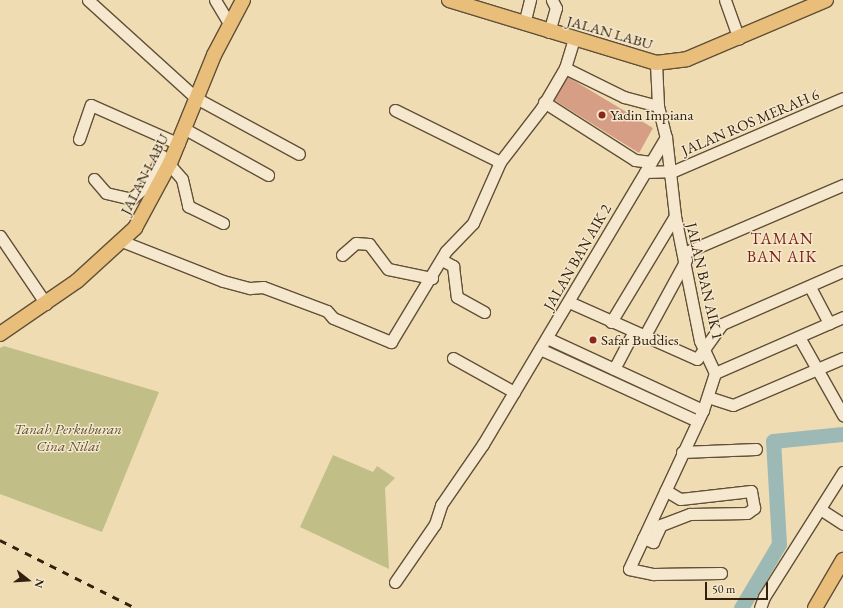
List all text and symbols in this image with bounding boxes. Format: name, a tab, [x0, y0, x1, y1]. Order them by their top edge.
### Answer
street label: JALAN LABU	[565, 11, 655, 53]
street label: JALAN ROS MERAH 6	[679, 85, 821, 159]
place label: Yadin Impiana	[610, 106, 693, 124]
marker: Yadin Impiana	[597, 110, 607, 120]
street label: JALAN LABU	[116, 130, 172, 218]
street label: JALAN BAN AIK 2	[539, 201, 615, 313]
street label: JALAN BAN AIK 1	[683, 221, 727, 341]
district label: TAMAN BAN AIK	[747, 229, 817, 267]
place label: Safar Buddies	[601, 331, 679, 349]
marker: Safar Buddies	[588, 335, 598, 345]
park label: Tanah Perkuburan Cina Nilai	[14, 419, 122, 454]
north arrow	[8, 560, 48, 600]
scale bar	[707, 574, 770, 600]
text: N	[31, 577, 47, 590]
text: 50 m	[712, 581, 735, 597]

